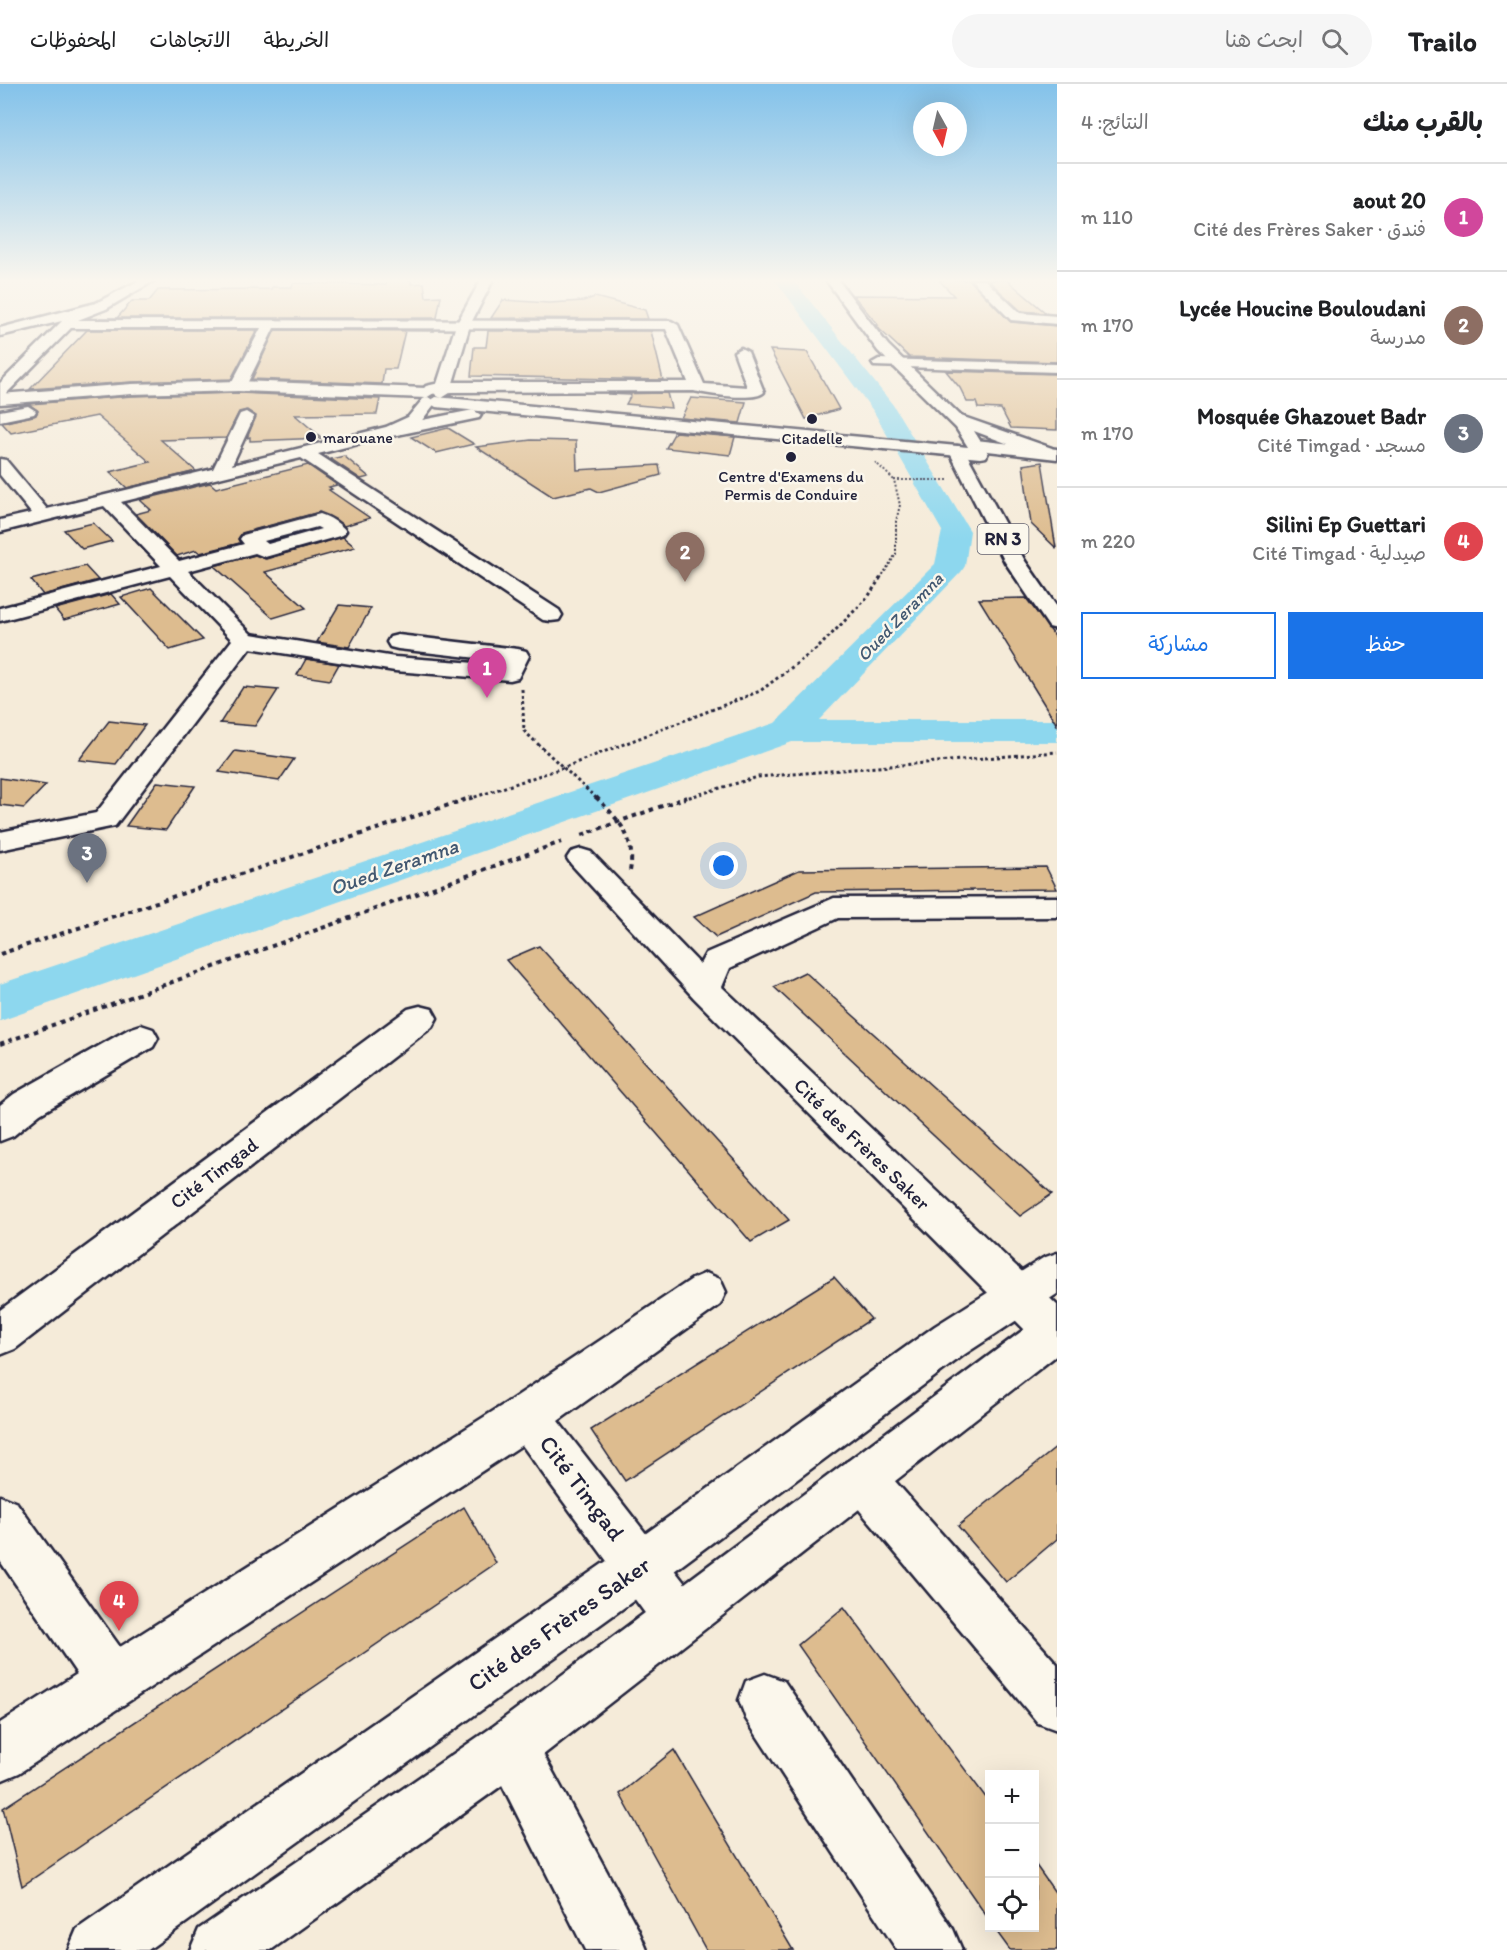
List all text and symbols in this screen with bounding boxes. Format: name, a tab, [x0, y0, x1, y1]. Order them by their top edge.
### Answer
search box	[952, 14, 1372, 68]
text: Trailo	[1408, 24, 1477, 58]
icon: search	[1318, 25, 1351, 58]
text: ابحث هنا	[1225, 26, 1303, 53]
text: المحفوظات	[30, 27, 116, 52]
text: الاتجاهات	[149, 27, 231, 52]
text: الخريطة	[264, 27, 329, 52]
north arrow	[913, 102, 967, 156]
text: بالقرب منك	[1363, 106, 1483, 138]
text: النتائج: 4	[1081, 110, 1149, 134]
text: 20 aout	[1353, 187, 1426, 214]
text: 110 m	[1081, 205, 1133, 229]
text: 1	[1459, 205, 1468, 229]
text: فندق · Cité des Frères Saker	[1193, 217, 1426, 241]
text: Lycée Houcine Bouloudani	[1179, 295, 1426, 322]
text: 170 m	[1081, 313, 1134, 337]
text: 2	[1458, 313, 1469, 337]
text: مدرسة	[1370, 325, 1426, 349]
text: Mosquée Ghazouet Badr	[1197, 403, 1426, 430]
marker: Citadelle	[805, 412, 819, 426]
text: 170 m	[1081, 421, 1134, 445]
text: 3	[1458, 421, 1469, 445]
place label: marouane	[323, 428, 393, 447]
place label: Citadelle	[781, 429, 843, 448]
marker: marouane	[304, 430, 318, 444]
text: مسجد · Cité Timgad	[1257, 433, 1426, 457]
marker: Centre d'Examens du Permis de Conduire	[784, 450, 798, 464]
place label: Centre d'Examens du Permis de Conduire	[718, 467, 864, 504]
text: Silini Ep Guettari	[1266, 511, 1426, 538]
road number: RN 3	[978, 524, 1028, 554]
text: 220 m	[1081, 529, 1136, 553]
text: 4	[1457, 529, 1470, 553]
pin: 2	[666, 532, 704, 582]
text: صيدلية · Cité Timgad	[1252, 541, 1426, 565]
water label: Oued Zeramna	[852, 567, 949, 666]
button: مشاركة	[1081, 612, 1276, 679]
button: حفظ	[1288, 612, 1483, 679]
pin: 1	[468, 648, 506, 698]
water label: Oued Zeramna	[326, 833, 462, 900]
pin: 3	[68, 834, 106, 883]
your location	[709, 851, 738, 880]
street label: Cité des Frères Saker	[789, 1073, 935, 1215]
street label: Cité Timgad	[165, 1132, 263, 1214]
street label: Cité Timgad	[533, 1429, 631, 1546]
street label: Cité des Frères Saker	[462, 1550, 655, 1697]
pin: 4	[100, 1582, 138, 1631]
map controls	[985, 1770, 1039, 1932]
button: +	[985, 1770, 1039, 1824]
button: −	[985, 1824, 1039, 1878]
button: locate	[985, 1878, 1039, 1932]

